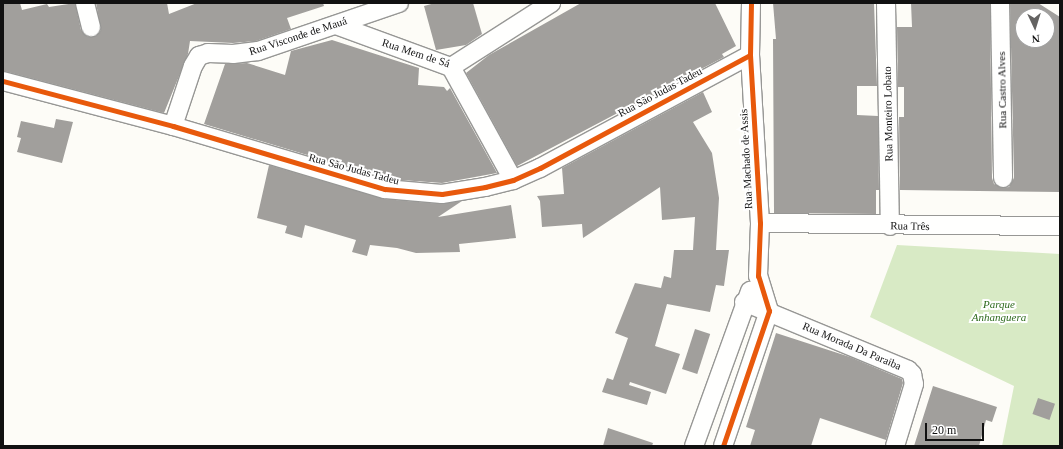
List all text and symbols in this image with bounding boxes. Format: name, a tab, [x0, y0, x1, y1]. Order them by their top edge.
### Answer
north arrow	[1015, 8, 1055, 48]
street label: Rua Visconde de Mauá	[247, 14, 349, 58]
text: N	[1031, 33, 1040, 45]
street label: Rua Mem de Sá	[380, 36, 452, 70]
street label: Rua Castro Alves	[995, 51, 1009, 129]
street label: Rua São Judas Tadeu	[616, 64, 704, 120]
street label: Rua Monteiro Lobato	[881, 66, 895, 162]
street label: Rua Machado de Assis	[737, 108, 755, 210]
street label: Rua São Judas Tadeu	[307, 151, 401, 187]
street label: Rua Três	[890, 219, 930, 233]
park label: Parque Anhanguera	[972, 298, 1026, 324]
street label: Rua Morada Da Paraiba	[801, 319, 903, 373]
scale bar	[927, 415, 986, 441]
text: 20 m	[932, 423, 956, 437]

